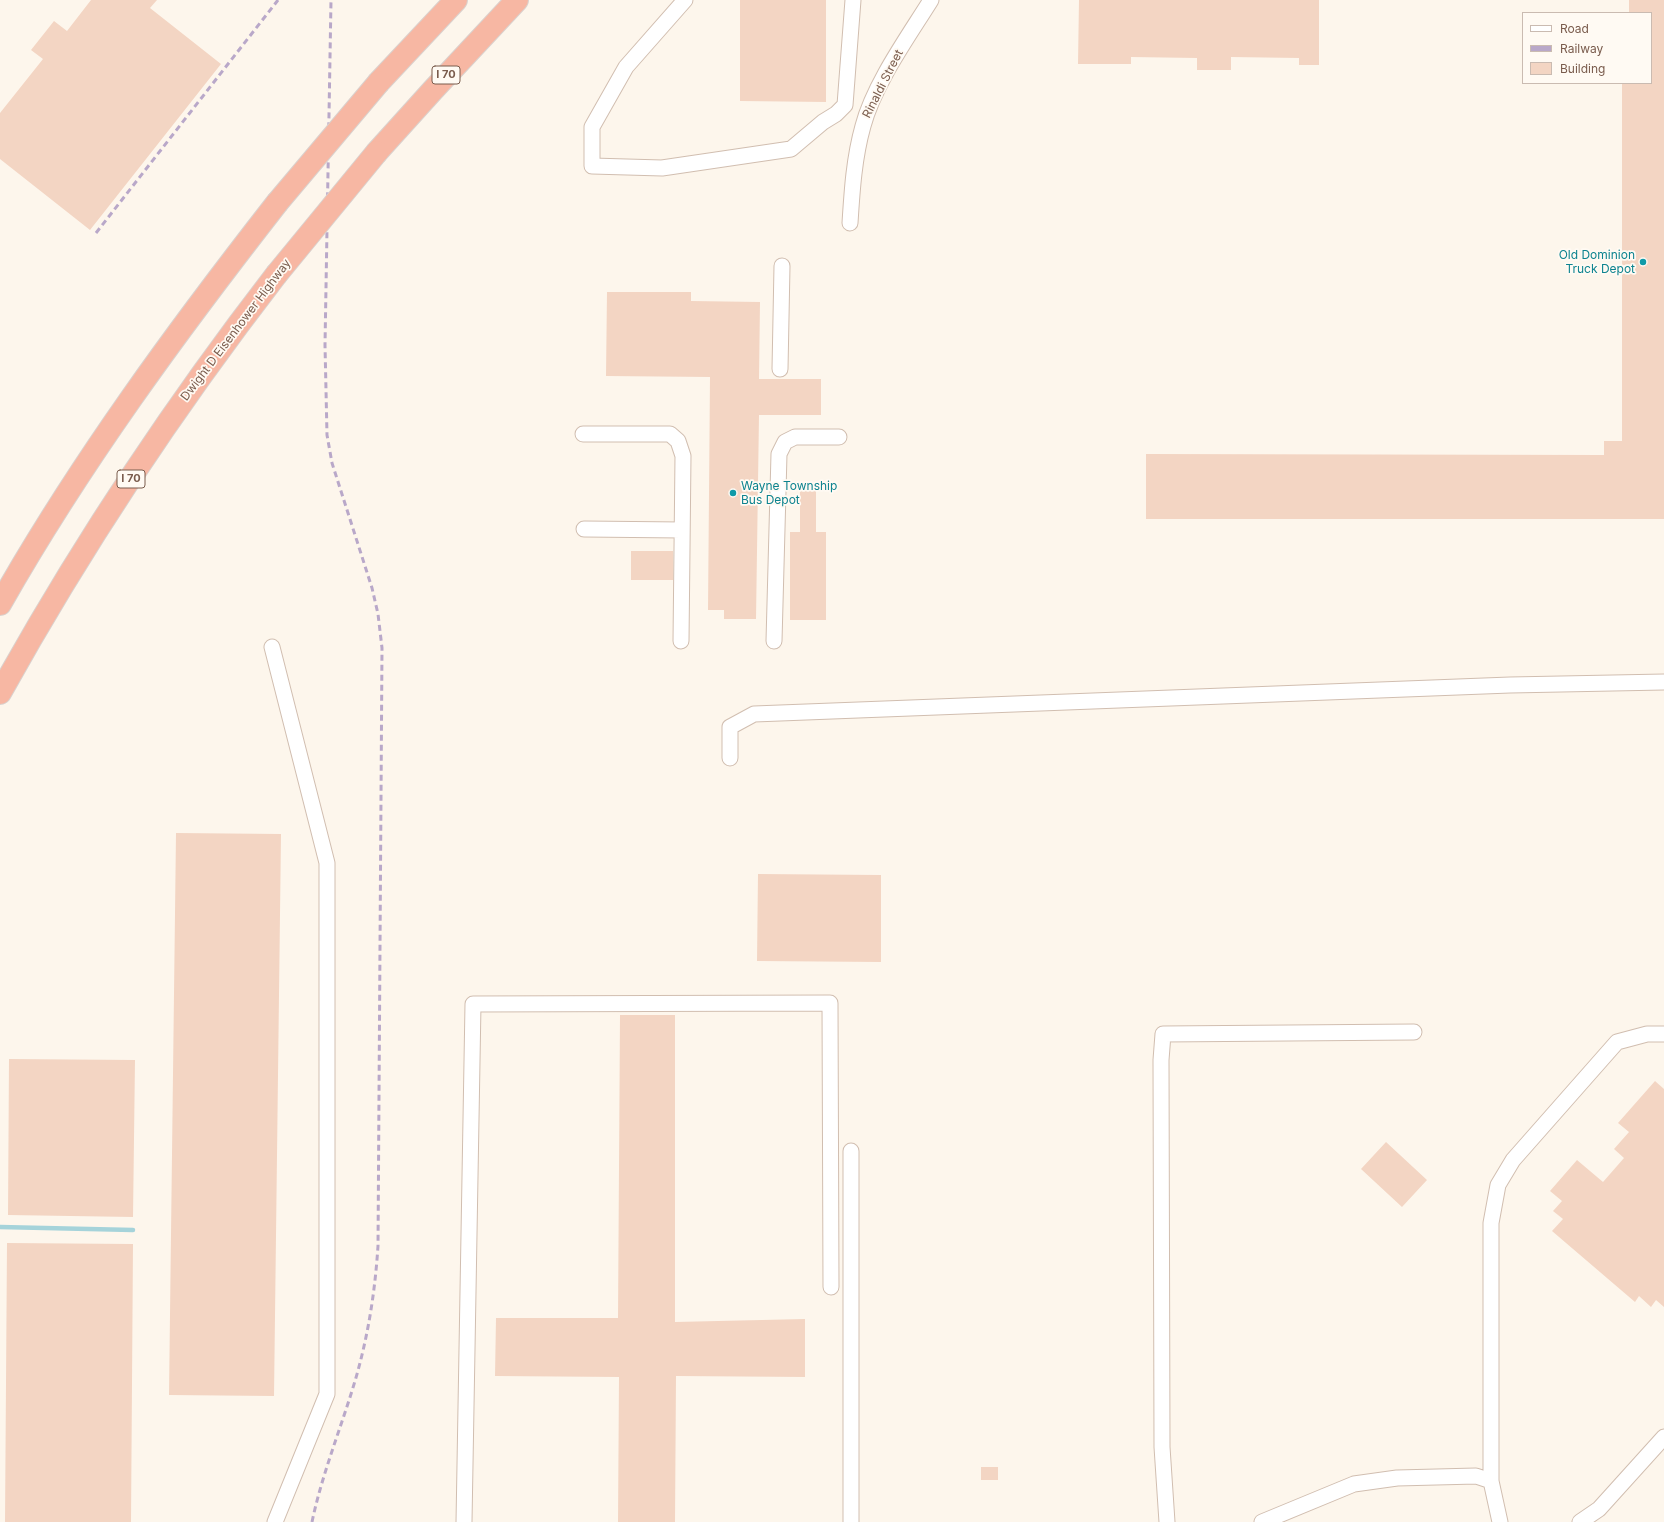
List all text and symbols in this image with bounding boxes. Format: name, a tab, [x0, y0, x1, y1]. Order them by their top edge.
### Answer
legend	[1522, 12, 1652, 84]
text: Road	[1560, 21, 1589, 36]
text: Railway	[1560, 41, 1603, 56]
street label: Rinaldi Street	[860, 47, 906, 121]
text: Building	[1560, 61, 1605, 76]
road number: I 70	[432, 66, 460, 84]
place label: Old Dominion Truck Depot	[1559, 248, 1635, 276]
street label: Dwight D Eisenhower Highway	[178, 256, 294, 404]
marker: Old Dominion Truck Depot	[1638, 257, 1648, 267]
road number: I 70	[117, 470, 145, 488]
place label: Wayne Township Bus Depot	[741, 479, 837, 507]
marker: Wayne Township Bus Depot	[728, 488, 738, 498]

